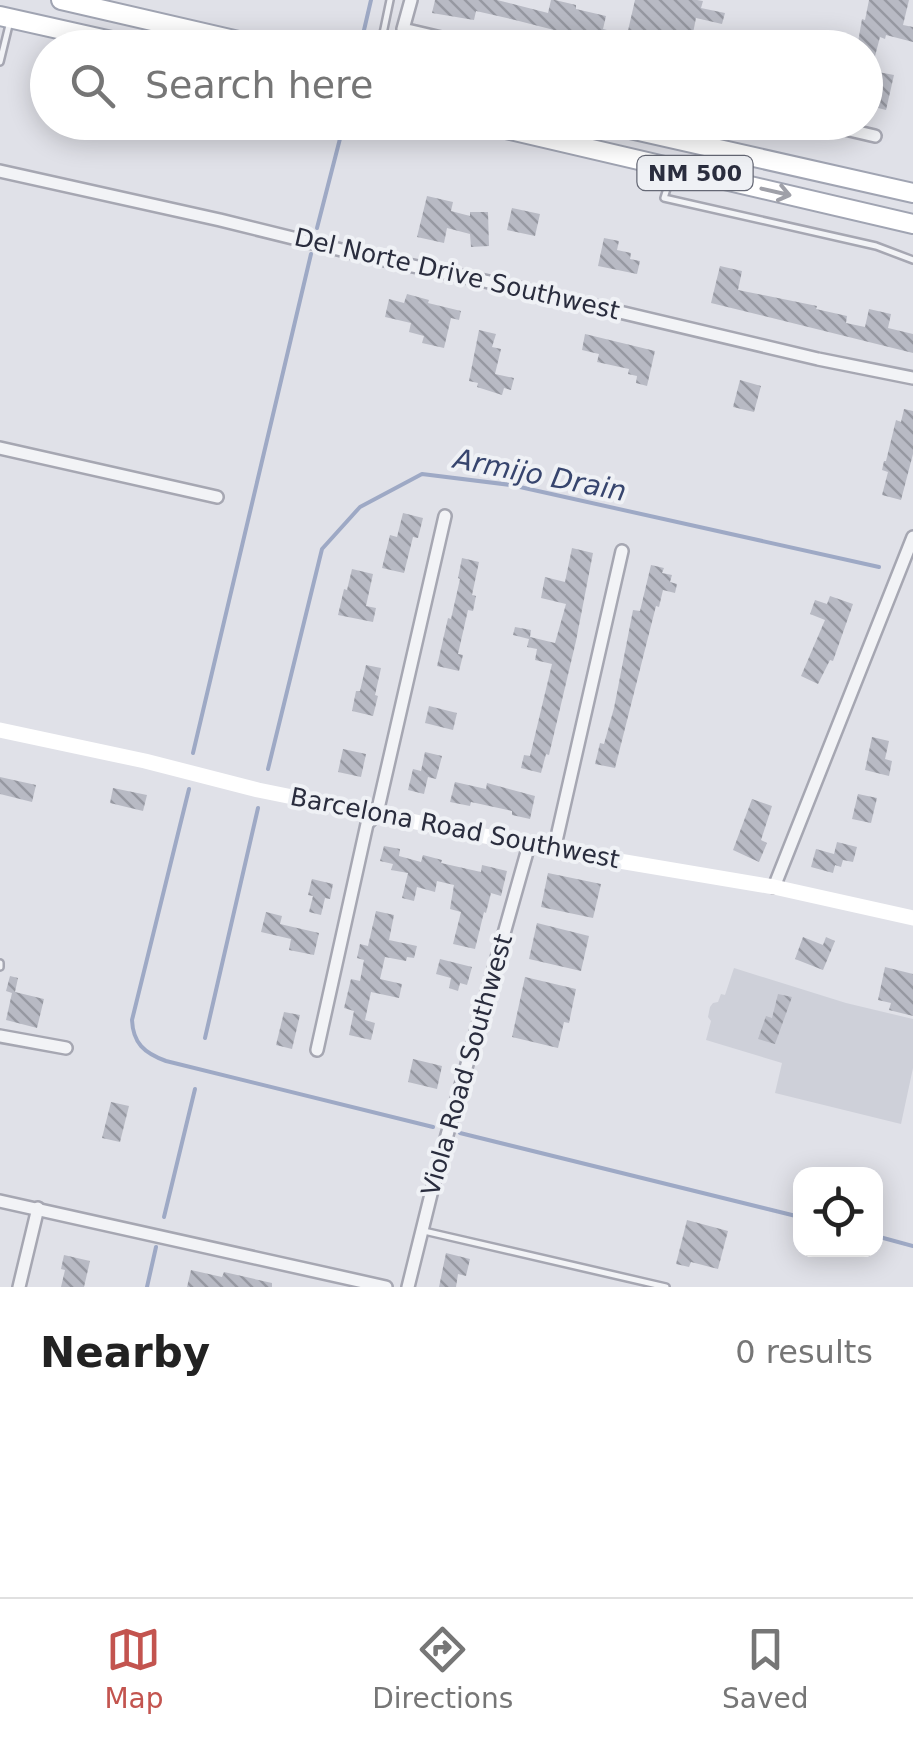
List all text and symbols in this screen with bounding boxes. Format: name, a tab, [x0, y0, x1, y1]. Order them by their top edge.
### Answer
search box	[30, 30, 883, 140]
icon: search	[65, 58, 120, 113]
text: Search here	[145, 63, 373, 107]
road number: NM 500	[638, 156, 752, 190]
one-way arrow	[759, 184, 791, 202]
street label: Del Norte Drive Southwest	[292, 222, 623, 326]
water label: Armijo Drain	[449, 442, 629, 508]
street label: Barcelona Road Southwest	[288, 782, 622, 874]
street label: Viola Road Southwest	[416, 931, 518, 1199]
map controls	[793, 1167, 883, 1257]
button: locate	[793, 1167, 883, 1257]
text: Nearby	[40, 1328, 210, 1377]
text: 0 results	[735, 1333, 873, 1371]
tab: Map	[104, 1622, 163, 1715]
tab: Directions	[372, 1622, 513, 1715]
tab: Saved	[722, 1622, 809, 1715]

